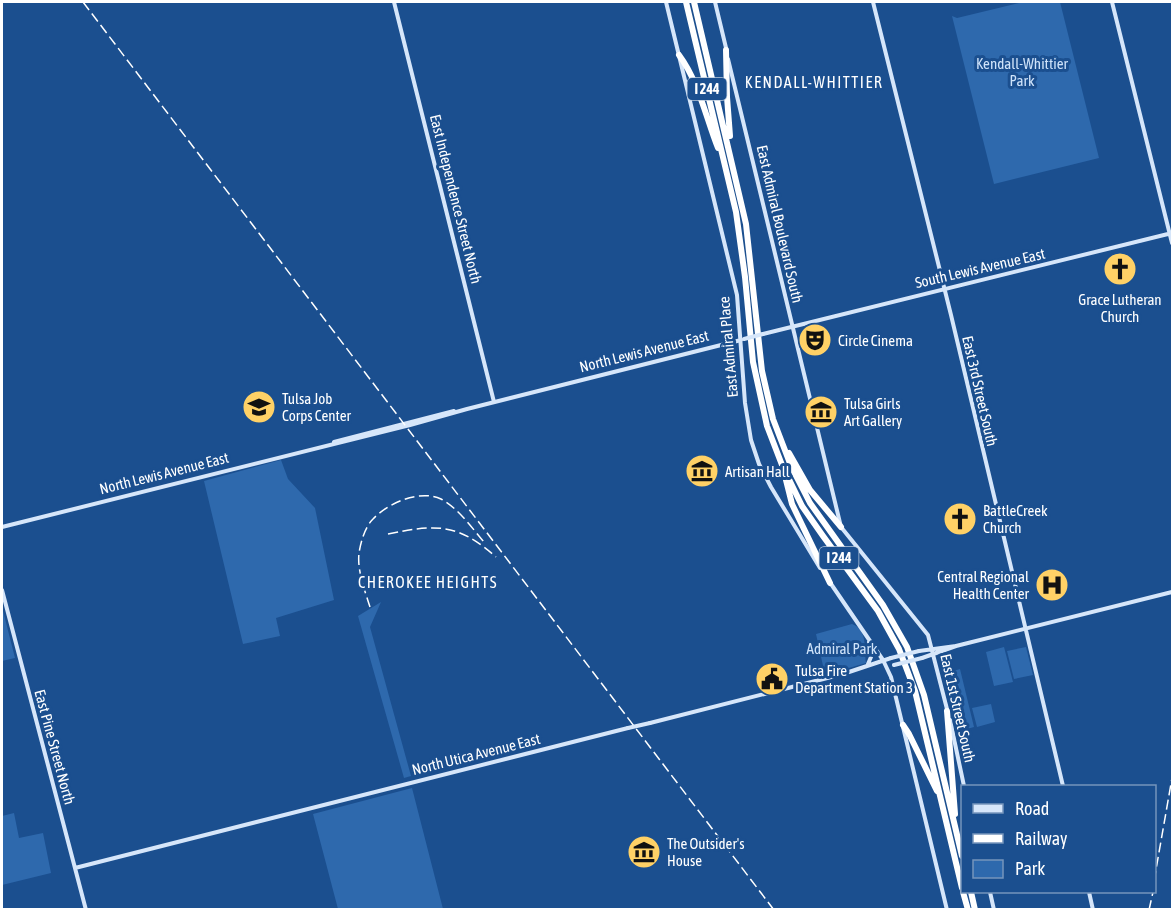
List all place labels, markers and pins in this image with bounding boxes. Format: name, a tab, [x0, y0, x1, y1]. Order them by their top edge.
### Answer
church icon: Grace Lutheran Church	[1102, 251, 1138, 287]
place label: Grace Lutheran Church	[1078, 291, 1162, 325]
theatre icon: Circle Cinema	[797, 322, 833, 358]
place label: Circle Cinema	[838, 332, 913, 349]
school or university icon: Tulsa Job Corps Center	[241, 389, 277, 425]
place label: Tulsa Job Corps Center	[282, 390, 352, 424]
museum icon: Tulsa Girls Art Gallery	[803, 394, 839, 430]
place label: Tulsa Girls Art Gallery	[844, 395, 902, 429]
museum icon: Artisan Hall	[684, 453, 720, 489]
place label: Artisan Hall	[725, 463, 790, 480]
church icon: BattleCreek Church	[942, 501, 978, 537]
place label: BattleCreek Church	[983, 502, 1048, 536]
hospital icon: Central Regional Health Center	[1034, 567, 1070, 603]
place label: Central Regional Health Center	[937, 568, 1030, 602]
public building icon: Tulsa Fire Department Station 3	[754, 661, 790, 697]
place label: Tulsa Fire Department Station 3	[795, 662, 913, 696]
museum icon: The Outsider's House	[626, 834, 662, 870]
place label: The Outsider's House	[667, 835, 745, 869]

